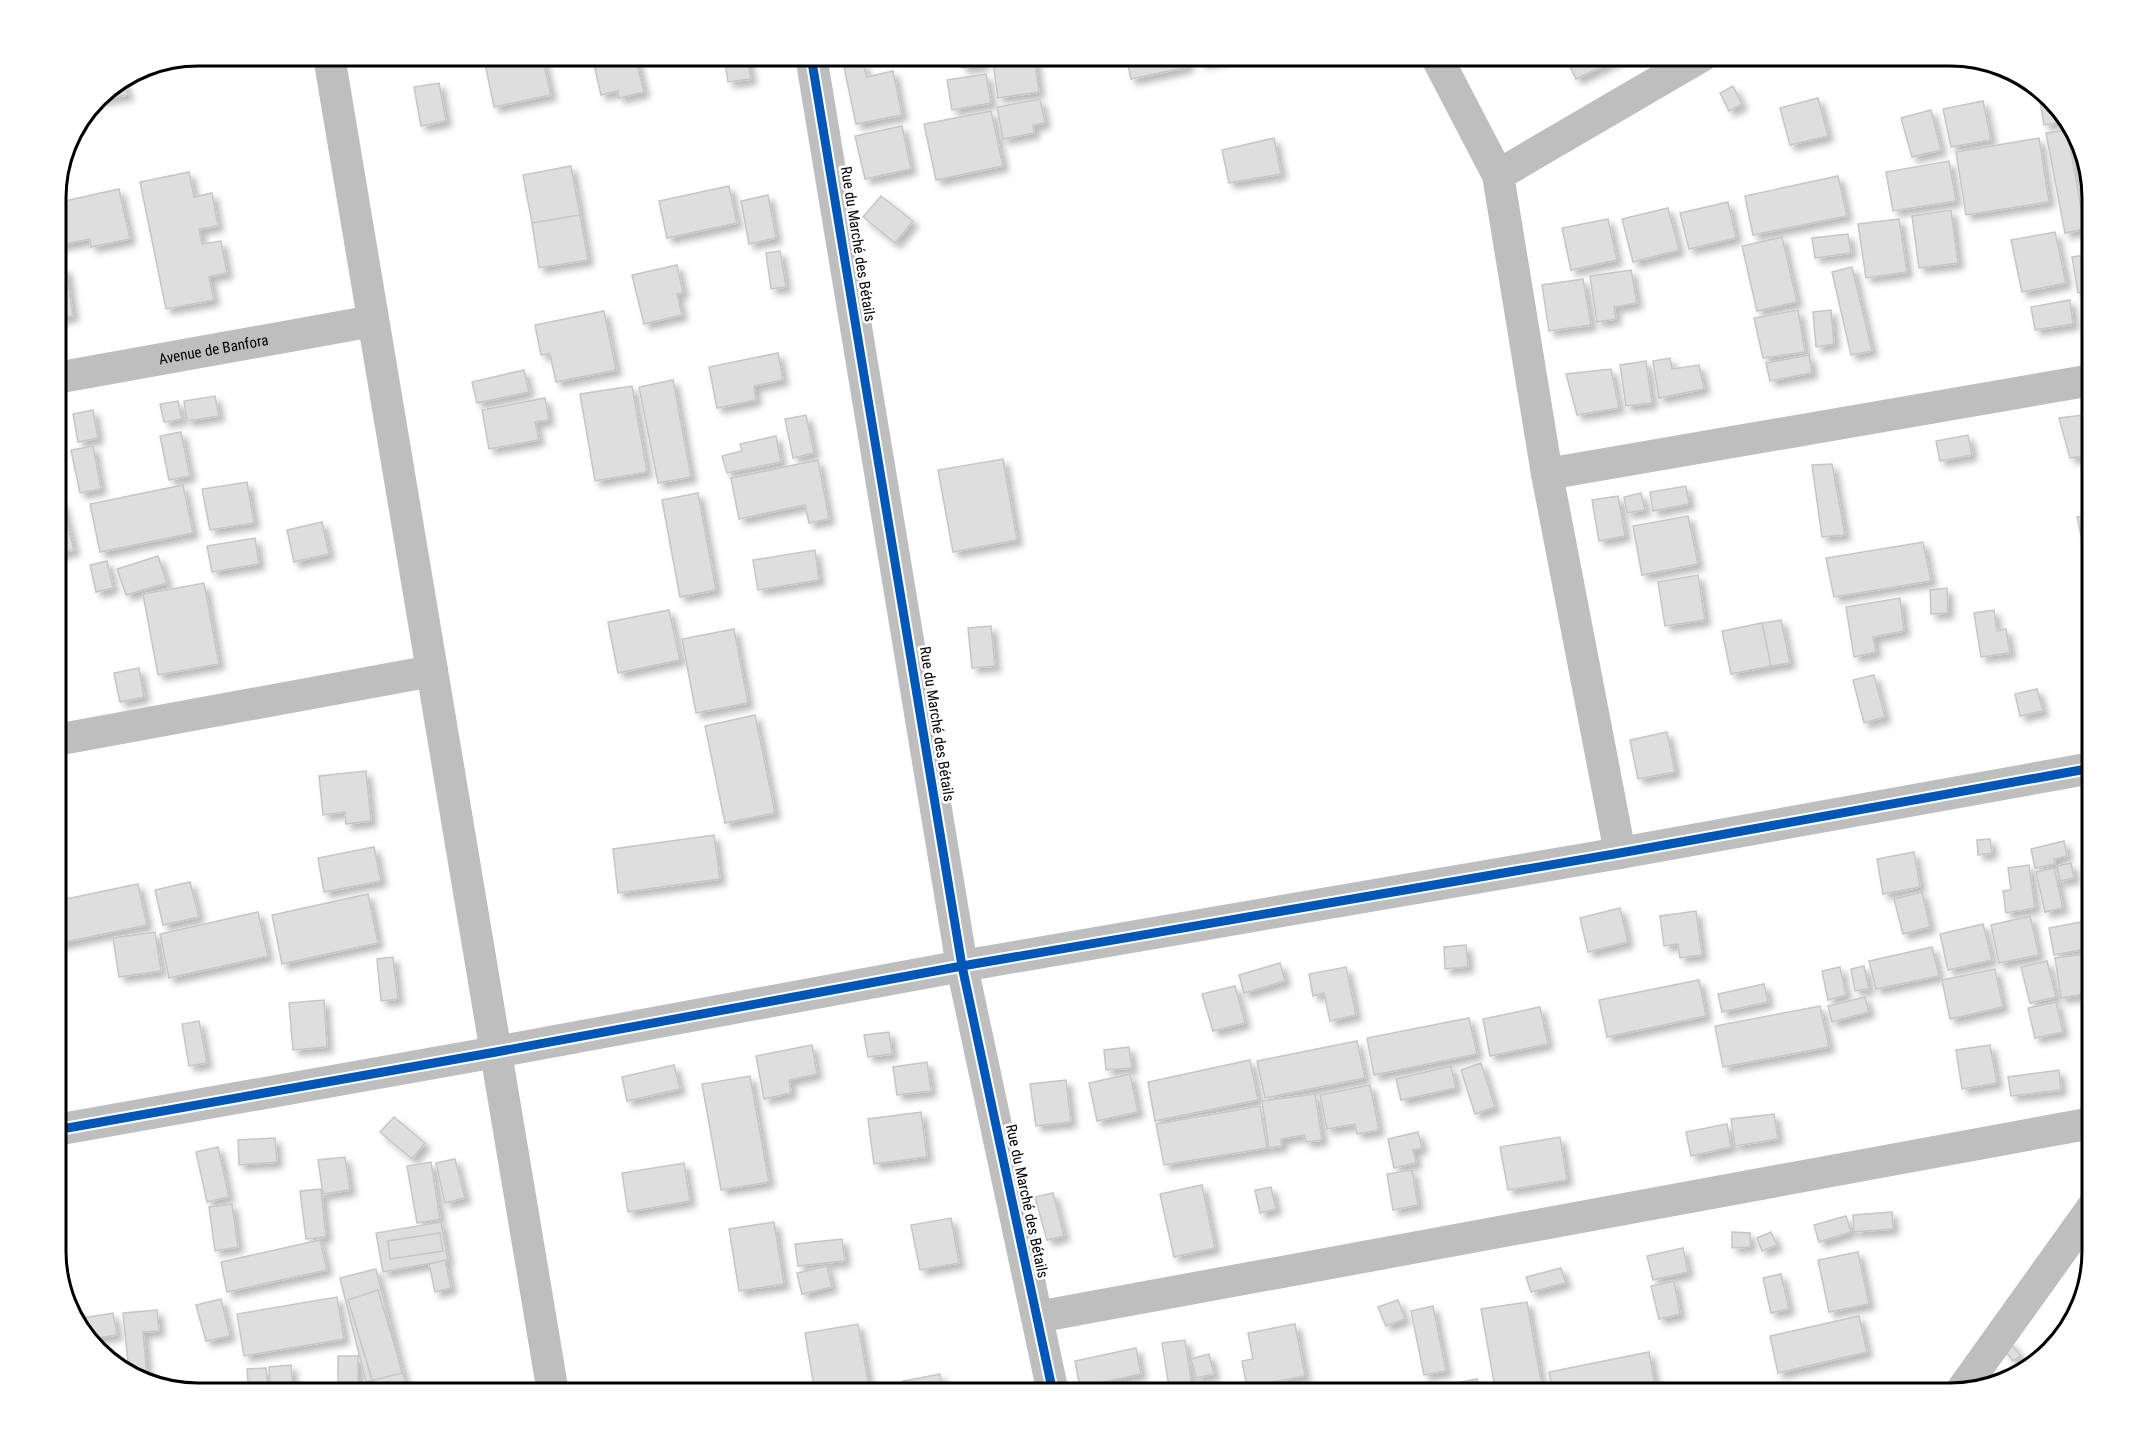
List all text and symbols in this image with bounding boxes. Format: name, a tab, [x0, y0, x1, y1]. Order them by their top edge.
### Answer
street label: Rue du Marché des Bétails	[837, 165, 879, 323]
street label: Avenue de Banfora	[157, 331, 270, 368]
street label: Rue du Marché des Bétails	[916, 645, 958, 803]
street label: Rue du Marché des Bétails	[1002, 1122, 1052, 1280]

